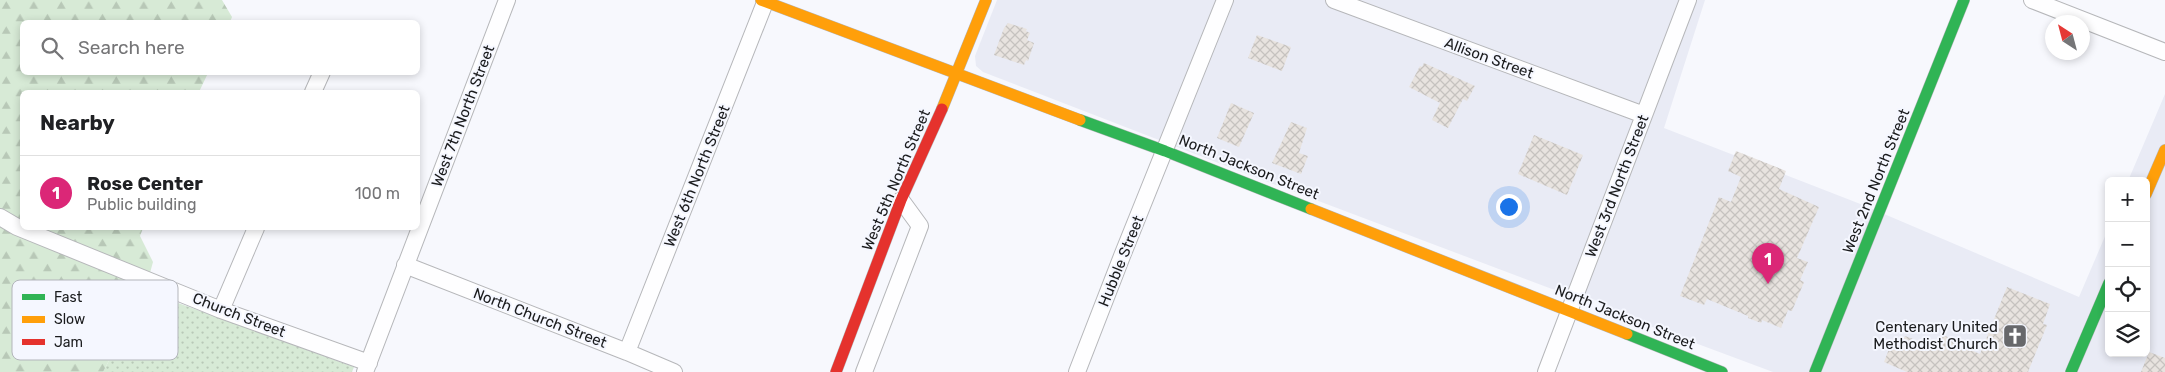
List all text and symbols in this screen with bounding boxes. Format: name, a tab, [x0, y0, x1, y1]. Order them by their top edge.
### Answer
north arrow	[2045, 15, 2090, 60]
search box	[20, 20, 420, 75]
icon: search	[38, 34, 66, 62]
street label: Allison Street	[1442, 34, 1536, 82]
text: Search here	[78, 36, 185, 59]
street label: West 7th North Street	[428, 42, 498, 189]
street label: West 6th North Street	[660, 102, 734, 250]
street label: West 2nd North Street	[1839, 106, 1913, 256]
street label: West 5th North Street	[858, 107, 934, 253]
text: Nearby	[40, 110, 115, 135]
street label: West 3rd North Street	[1582, 112, 1653, 260]
street label: North Jackson Street	[1176, 131, 1322, 203]
text: Rose Center	[87, 172, 203, 195]
map controls	[2105, 177, 2150, 357]
button: +	[2105, 177, 2150, 222]
text: 1	[52, 184, 60, 203]
text: 100 m	[355, 184, 400, 203]
your location	[1496, 194, 1522, 220]
text: Public building	[87, 195, 197, 214]
street label: Hubble Street	[1095, 213, 1148, 309]
button: −	[2105, 222, 2150, 267]
pin: 1	[1752, 243, 1784, 284]
button: locate	[2105, 267, 2150, 312]
legend	[12, 280, 178, 360]
street label: North Jackson Street	[1552, 281, 1698, 353]
street label: North Church Street	[471, 284, 609, 352]
text: Fast	[54, 289, 83, 306]
street label: Church Street	[190, 289, 288, 341]
text: Slow	[54, 311, 85, 328]
button: layers	[2105, 312, 2150, 357]
place label: Centenary United Methodist Church	[1873, 318, 1998, 353]
church icon: Centenary United Methodist Church	[2002, 323, 2028, 349]
text: Jam	[54, 334, 83, 351]

